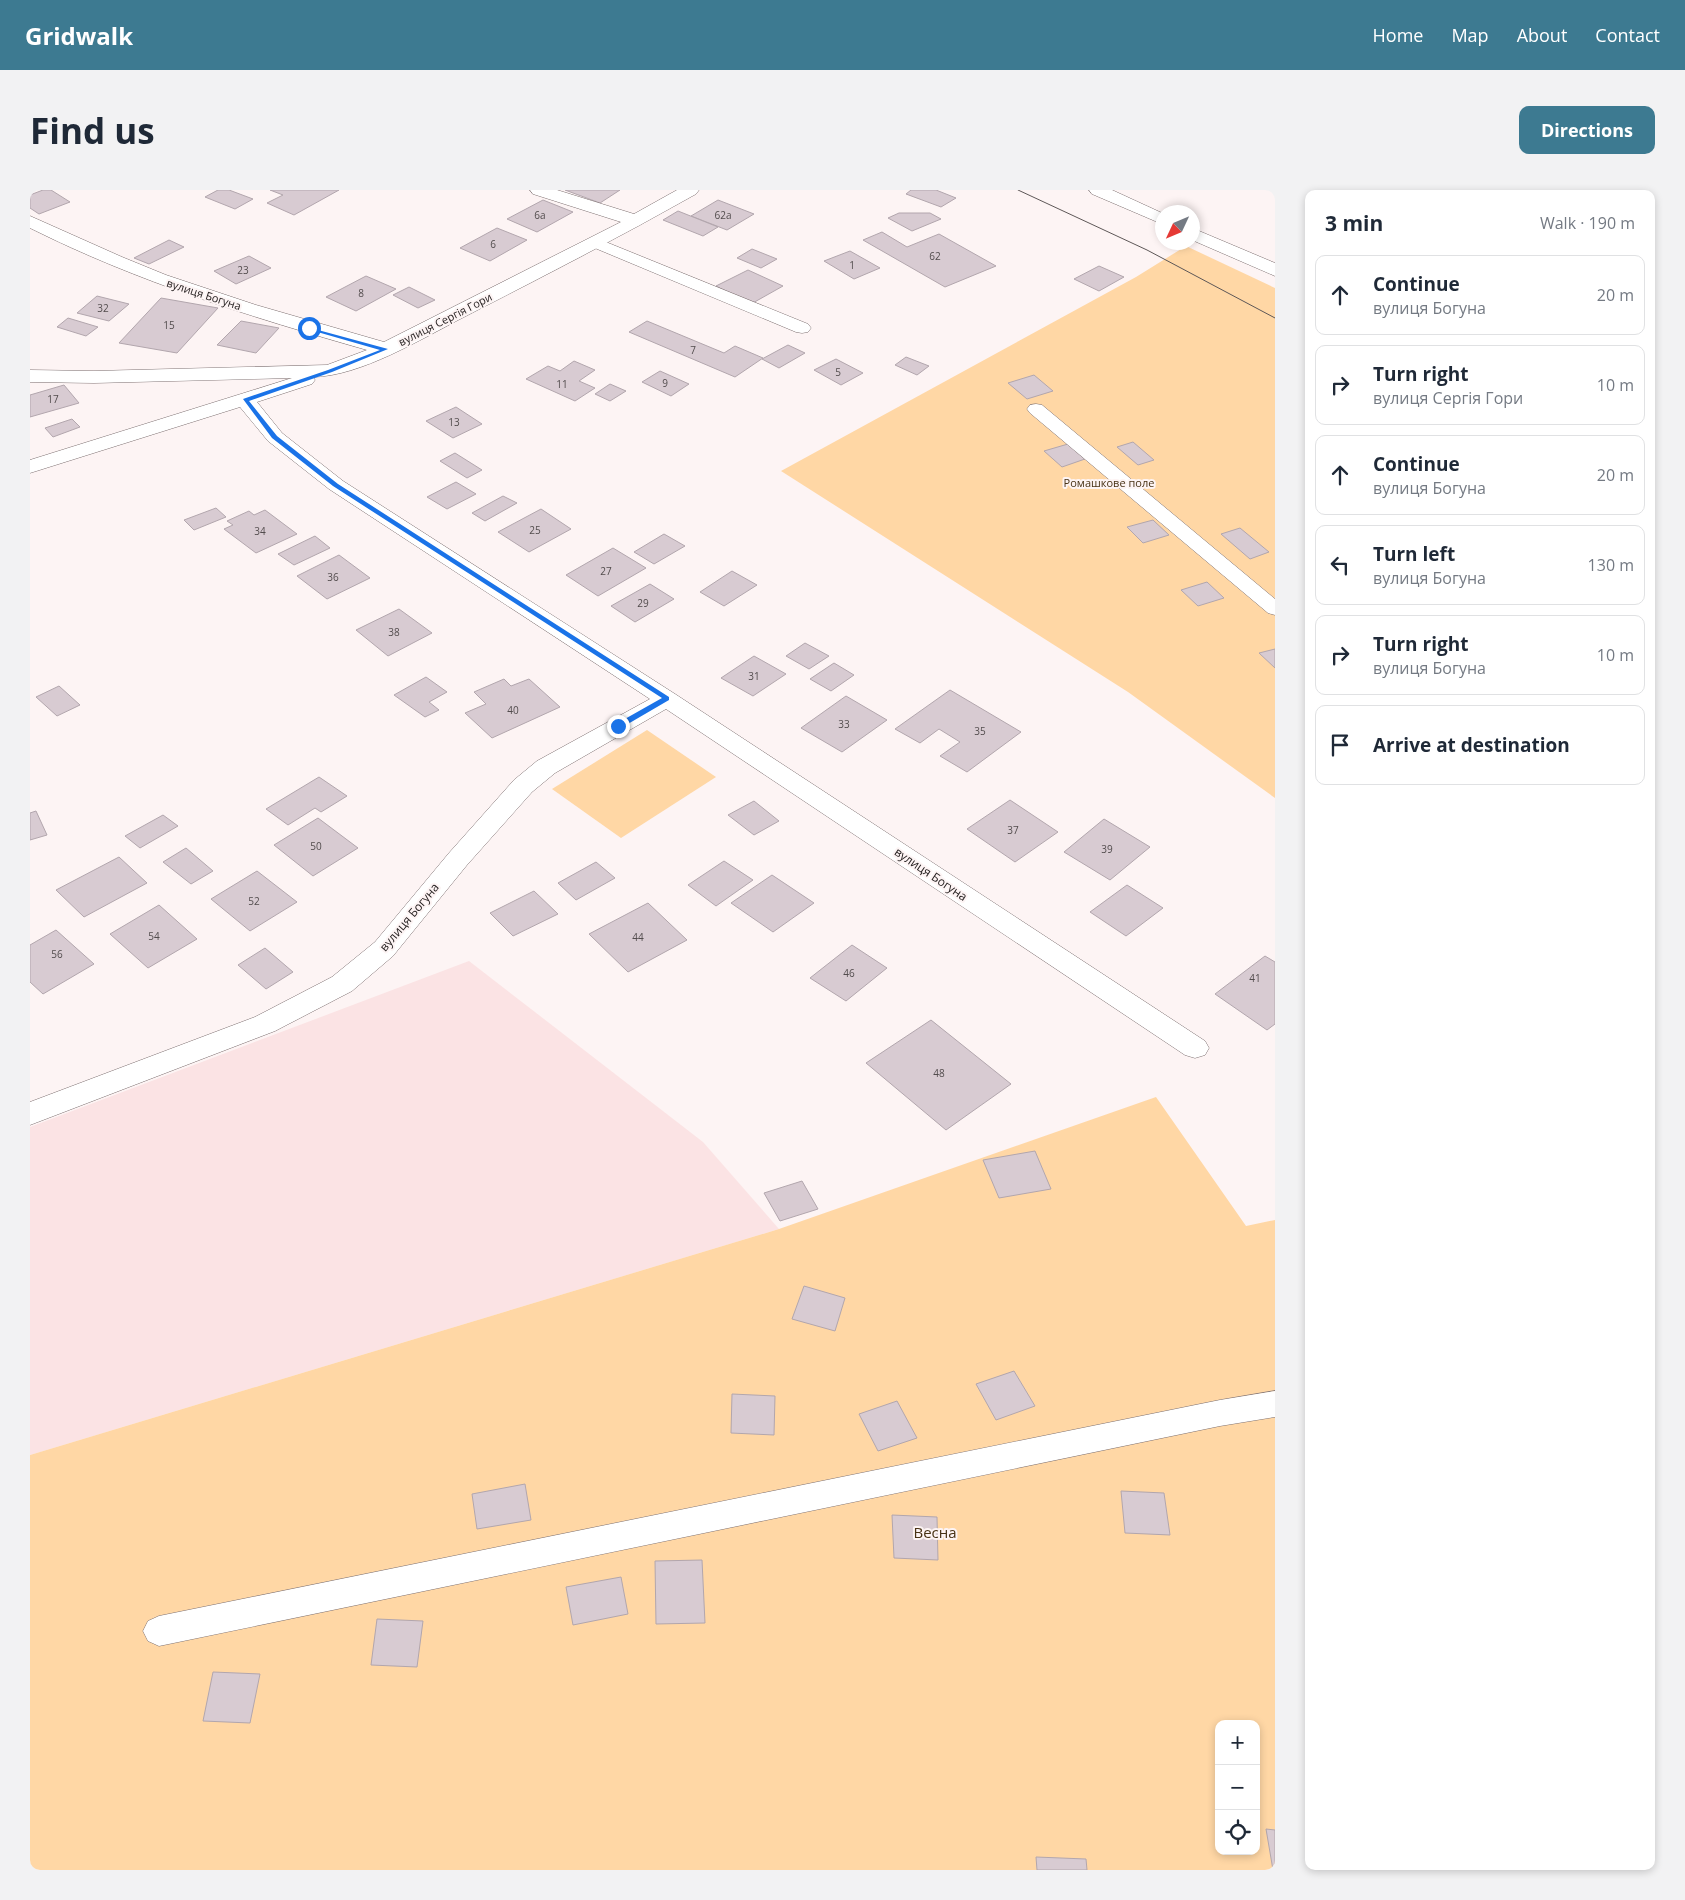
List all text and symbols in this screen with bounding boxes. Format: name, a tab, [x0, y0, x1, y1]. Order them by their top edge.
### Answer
text: Gridwalk	[25, 19, 133, 52]
text: Home	[1373, 23, 1423, 47]
text: Map	[1451, 23, 1489, 47]
text: About	[1517, 23, 1567, 47]
text: Contact	[1595, 23, 1660, 47]
button: Directions	[1519, 106, 1655, 154]
text: Find us	[30, 107, 155, 154]
north arrow	[1155, 205, 1200, 250]
house number: 6а	[534, 208, 546, 222]
house number: 62а	[715, 208, 732, 222]
text: 3 min	[1325, 209, 1383, 237]
text: Walk · 190 m	[1540, 212, 1635, 234]
house number: 6	[490, 237, 496, 251]
house number: 62	[929, 249, 941, 263]
house number: 1	[849, 258, 855, 272]
house number: 23	[237, 263, 249, 277]
text: Continue	[1373, 271, 1460, 297]
street label: вулиця Богуна	[165, 275, 243, 313]
icon: ahead	[1326, 281, 1354, 309]
text: 20 m	[1597, 284, 1634, 306]
house number: 8	[358, 286, 364, 300]
street label: вулиця Сергія Гори	[396, 289, 494, 349]
text: вулиця Богуна	[1373, 297, 1486, 319]
house number: 32	[97, 301, 109, 315]
route start	[298, 317, 321, 340]
house number: 15	[163, 318, 175, 332]
house number: 7	[690, 343, 696, 357]
text: Turn right	[1373, 361, 1468, 387]
house number: 5	[835, 365, 841, 379]
icon: right	[1326, 371, 1354, 399]
text: 10 m	[1597, 374, 1634, 396]
house number: 9	[662, 376, 668, 390]
house number: 11	[556, 377, 568, 391]
text: вулиця Сергія Гори	[1373, 387, 1523, 409]
house number: 17	[47, 392, 59, 406]
house number: 13	[448, 415, 460, 429]
text: Continue	[1373, 451, 1460, 477]
icon: ahead	[1326, 461, 1354, 489]
text: 20 m	[1597, 464, 1634, 486]
park label: Ромашкове поле	[1064, 475, 1154, 490]
text: вулиця Богуна	[1373, 477, 1486, 499]
house number: 25	[529, 523, 541, 537]
house number: 34	[254, 524, 266, 538]
text: Turn left	[1373, 541, 1455, 567]
icon: left	[1326, 551, 1354, 579]
text: 130 m	[1588, 554, 1634, 576]
house number: 27	[600, 564, 612, 578]
text: вулиця Богуна	[1373, 567, 1486, 589]
house number: 36	[327, 570, 339, 584]
house number: 29	[637, 596, 649, 610]
house number: 38	[388, 625, 400, 639]
text: Turn right	[1373, 631, 1468, 657]
icon: right	[1326, 641, 1354, 669]
text: 10 m	[1597, 644, 1634, 666]
text: вулиця Богуна	[1373, 657, 1486, 679]
house number: 31	[748, 669, 760, 683]
house number: 40	[507, 703, 519, 717]
route end	[607, 715, 630, 738]
house number: 33	[838, 717, 850, 731]
house number: 35	[974, 724, 986, 738]
icon: arrive	[1326, 731, 1354, 759]
text: Arrive at destination	[1373, 732, 1570, 758]
house number: 37	[1007, 823, 1019, 837]
house number: 50	[310, 839, 322, 853]
house number: 39	[1101, 842, 1113, 856]
street label: вулиця Богуна	[891, 843, 971, 905]
street label: вулиця Богуна	[375, 879, 443, 955]
house number: 52	[248, 894, 260, 908]
house number: 54	[148, 929, 160, 943]
house number: 44	[632, 930, 644, 944]
house number: 56	[51, 947, 63, 961]
house number: 46	[843, 966, 855, 980]
house number: 41	[1249, 971, 1261, 985]
house number: 48	[933, 1066, 945, 1080]
park label: Весна	[913, 1522, 957, 1542]
map controls	[1215, 1720, 1260, 1855]
button: +	[1215, 1720, 1260, 1765]
button: −	[1215, 1765, 1260, 1810]
button: locate	[1215, 1810, 1260, 1855]

